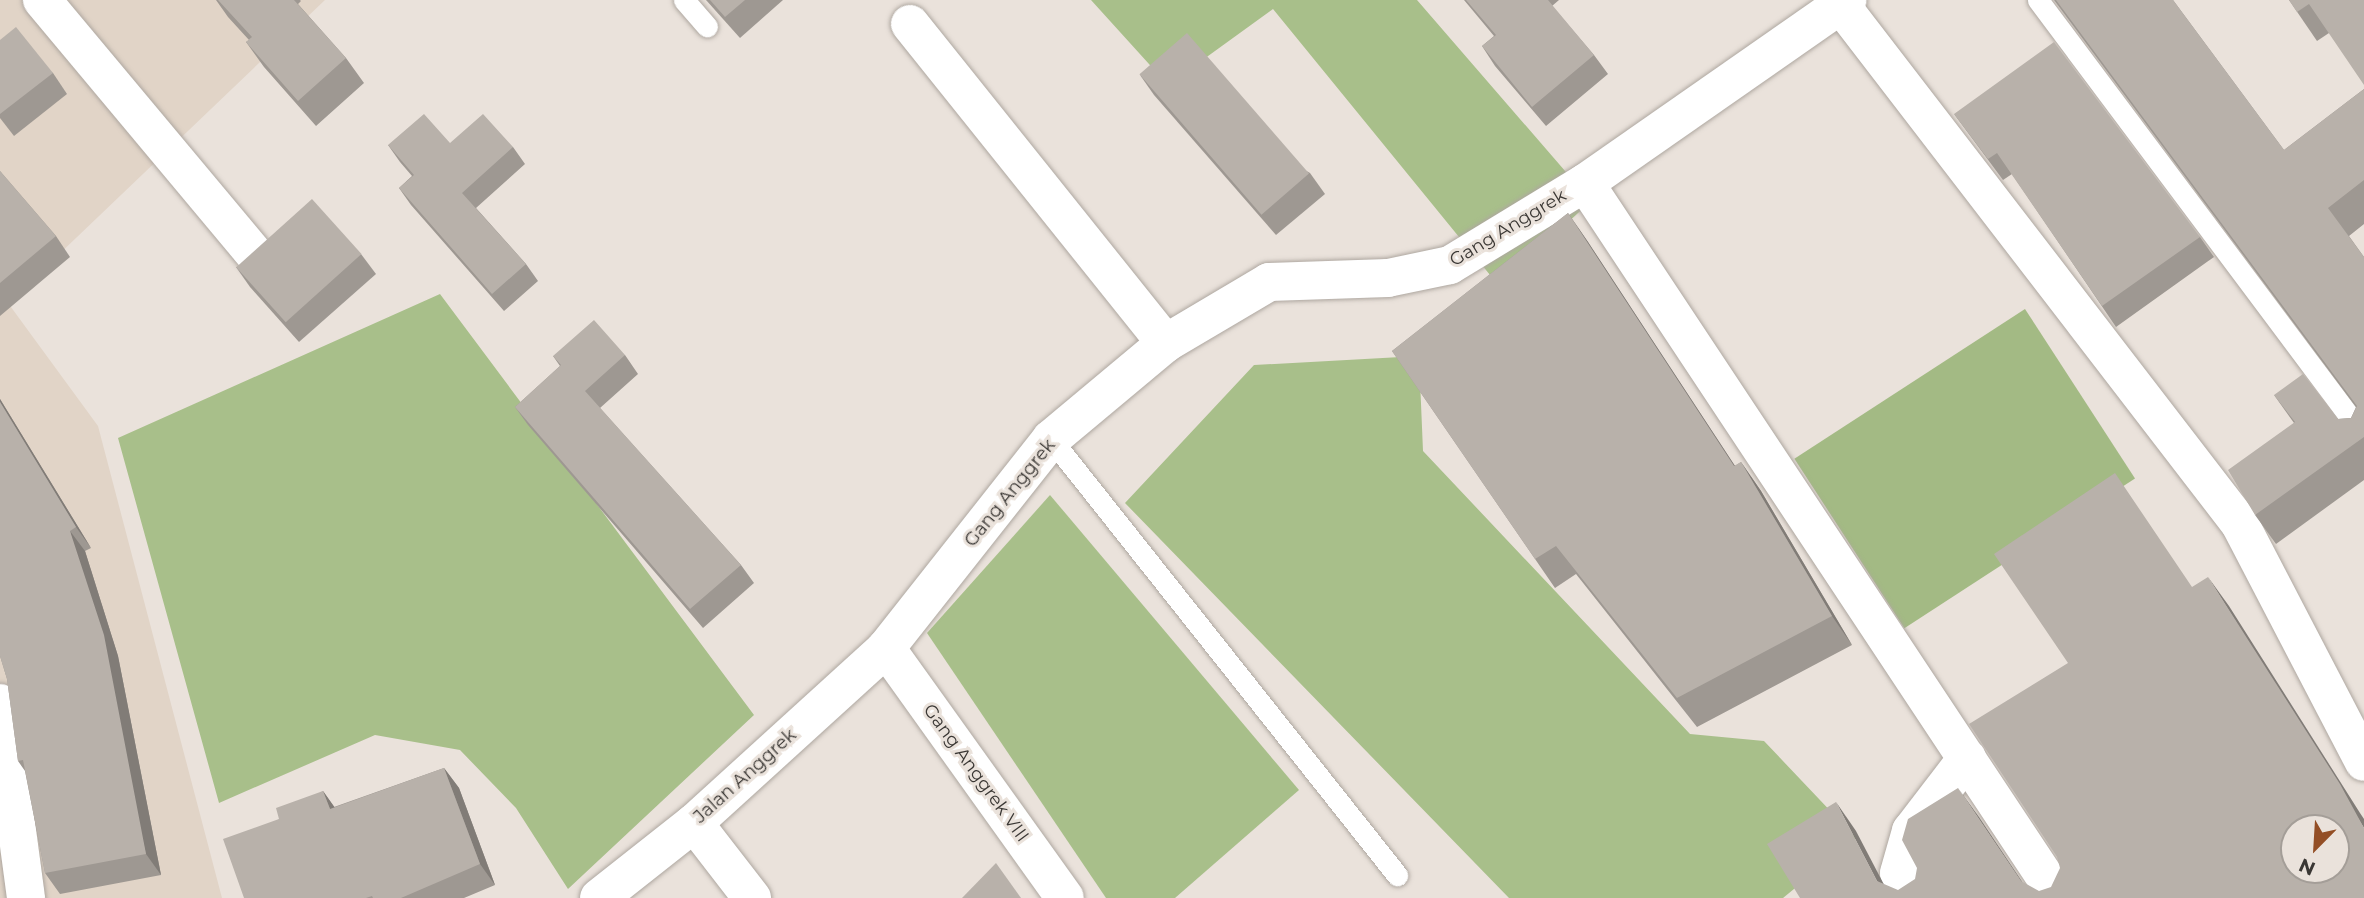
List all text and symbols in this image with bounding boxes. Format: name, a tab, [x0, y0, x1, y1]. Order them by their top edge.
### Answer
street label: Gang Anggrek	[1446, 185, 1570, 271]
street label: Gang Anggrek	[960, 435, 1060, 551]
street label: Gang Anggrek VIII	[919, 700, 1033, 846]
street label: Jalan Anggrek	[689, 724, 801, 828]
north arrow	[2280, 814, 2350, 884]
text: N	[2295, 853, 2319, 880]

